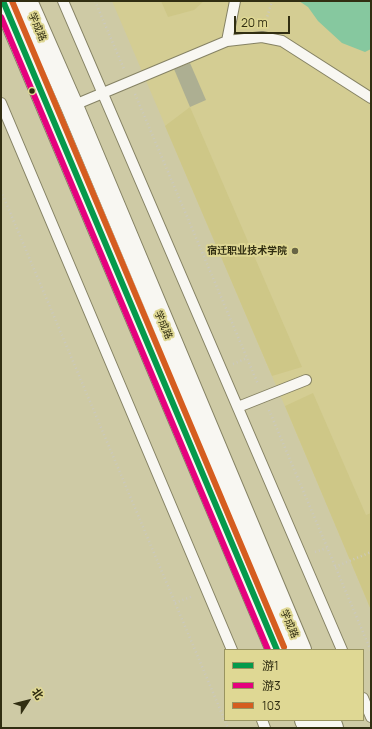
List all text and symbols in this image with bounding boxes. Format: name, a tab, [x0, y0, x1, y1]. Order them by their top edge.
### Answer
scale bar	[236, 8, 292, 34]
street label: 学成路	[26, 11, 48, 43]
text: 20 m	[241, 14, 268, 31]
unlabelled marker	[27, 86, 37, 96]
place label: 宿迁职业技术学院	[207, 245, 287, 257]
marker: 宿迁职业技术学院	[290, 246, 300, 256]
street label: 学成路	[152, 309, 174, 341]
street label: 学成路	[278, 608, 300, 640]
legend	[224, 649, 364, 721]
text: 游1	[262, 657, 279, 674]
text: 游3	[262, 677, 281, 694]
north arrow	[8, 681, 48, 721]
text: 北	[29, 685, 47, 703]
text: 103	[262, 697, 281, 714]

